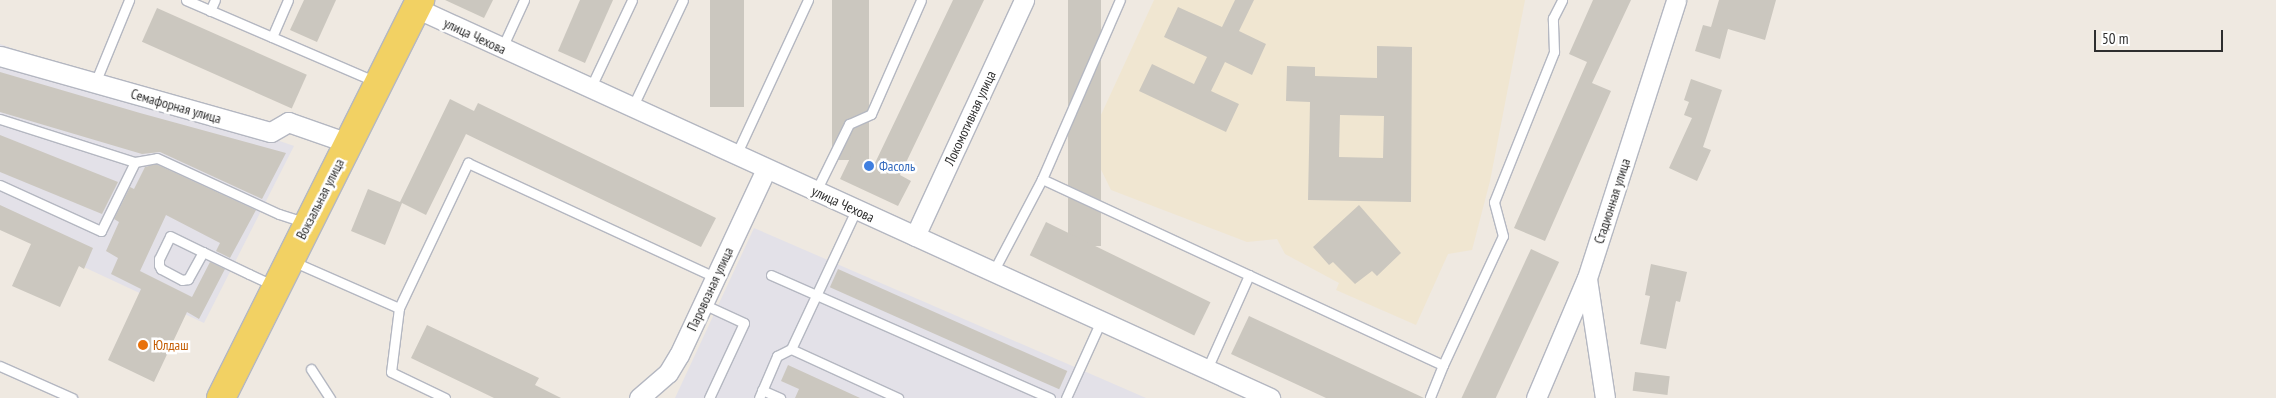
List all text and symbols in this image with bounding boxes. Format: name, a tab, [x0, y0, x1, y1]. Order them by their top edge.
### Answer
street label: улица Чехова	[441, 14, 509, 58]
scale bar	[2096, 20, 2225, 52]
text: 50 m	[2102, 29, 2128, 48]
street label: Локомотивная улица	[941, 68, 999, 168]
street label: Семафорная улица	[129, 85, 223, 127]
street label: Вокзальная улица	[292, 156, 348, 242]
street label: Стадионная улица	[1590, 156, 1634, 246]
place label: Фасоль	[879, 158, 915, 174]
marker: Фасоль	[863, 160, 875, 172]
street label: улица Чехова	[809, 182, 877, 226]
street label: Паровозная улица	[683, 244, 737, 334]
place label: Юлдаш	[153, 337, 188, 353]
marker: Юлдаш	[137, 339, 149, 351]

